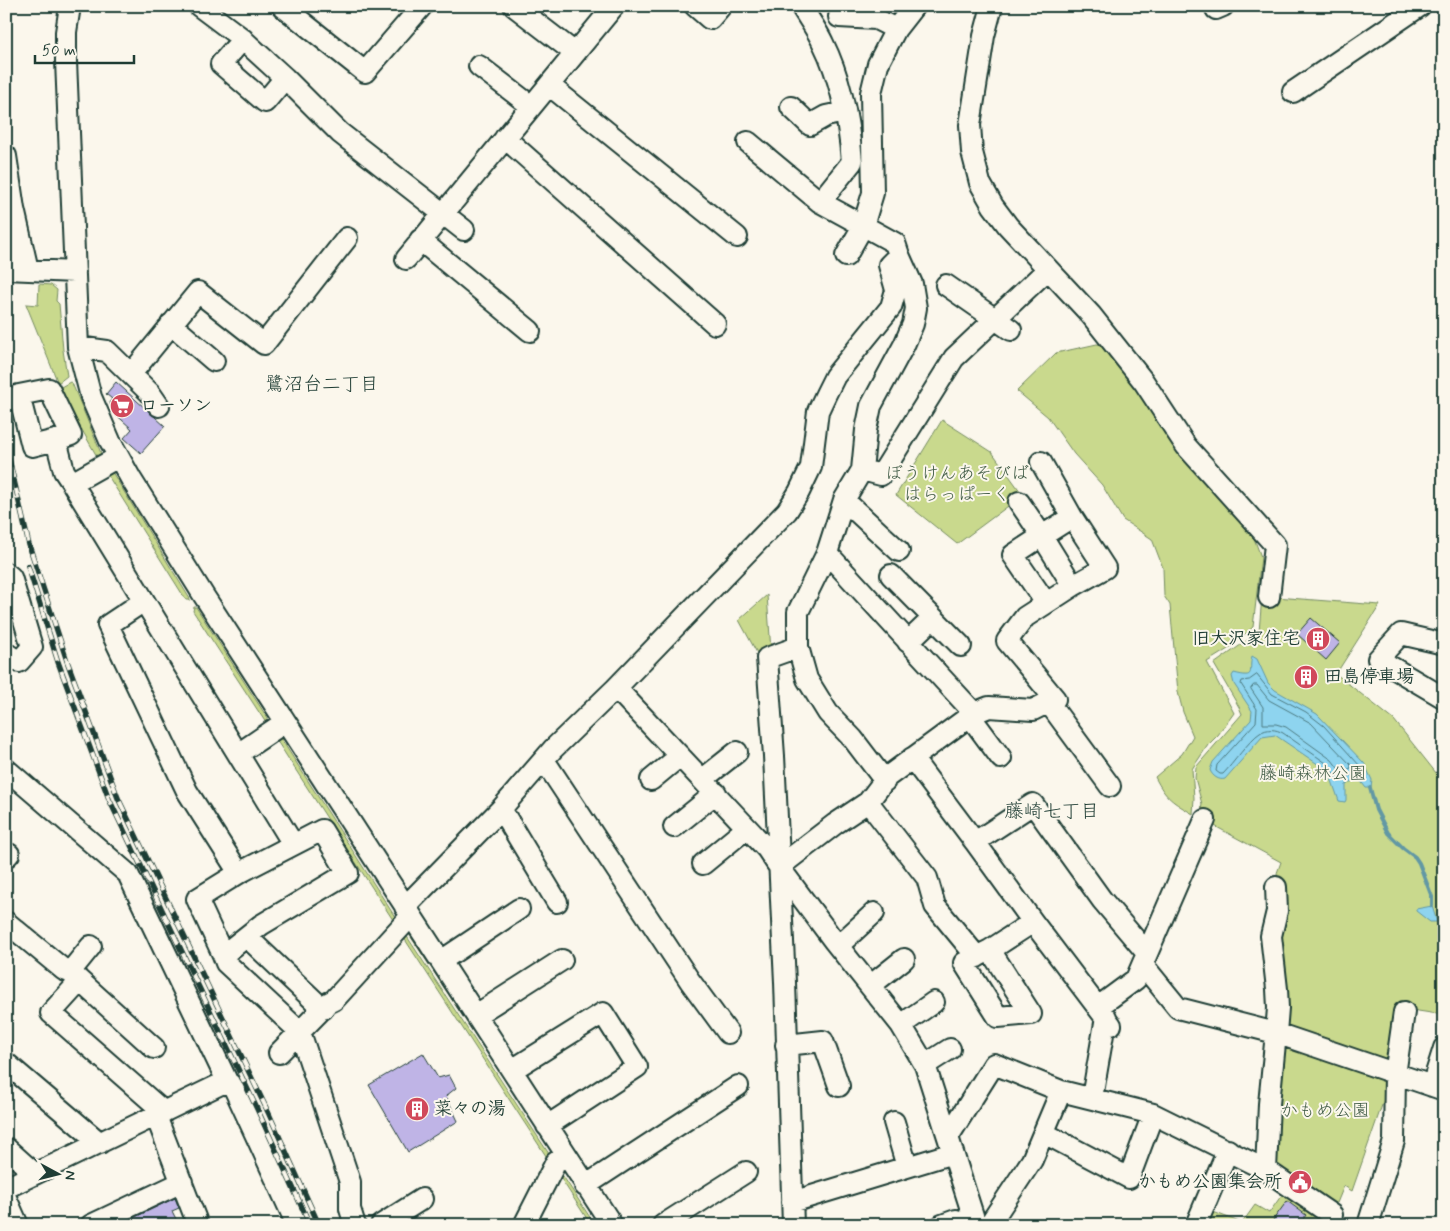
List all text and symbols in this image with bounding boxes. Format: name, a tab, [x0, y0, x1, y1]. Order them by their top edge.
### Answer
scale bar	[35, 32, 134, 64]
text: 50 m	[42, 41, 76, 61]
district label: 鷺沼台二丁目	[265, 372, 379, 397]
supermarket icon: ローソン	[109, 393, 135, 419]
place label: ローソン	[140, 394, 212, 418]
park label: ぼうけんあそびば はらっぱーく	[885, 462, 1029, 507]
building icon: 旧大沢家住宅	[1305, 626, 1331, 652]
place label: 旧大沢家住宅	[1192, 627, 1300, 651]
building icon: 田島停車場	[1293, 664, 1319, 690]
place label: 田島停車場	[1324, 665, 1414, 689]
park label: 藤崎森林公園	[1259, 762, 1367, 786]
district label: 藤崎七丁目	[1004, 799, 1100, 824]
building icon: 菜々の湯	[404, 1096, 430, 1122]
place label: 菜々の湯	[434, 1097, 506, 1121]
park label: かもめ公園	[1280, 1099, 1370, 1123]
north arrow	[32, 1148, 82, 1198]
public building icon: かもめ公園集会所	[1287, 1169, 1313, 1195]
text: N	[60, 1170, 79, 1181]
place label: かもめ公園集会所	[1138, 1170, 1282, 1194]

